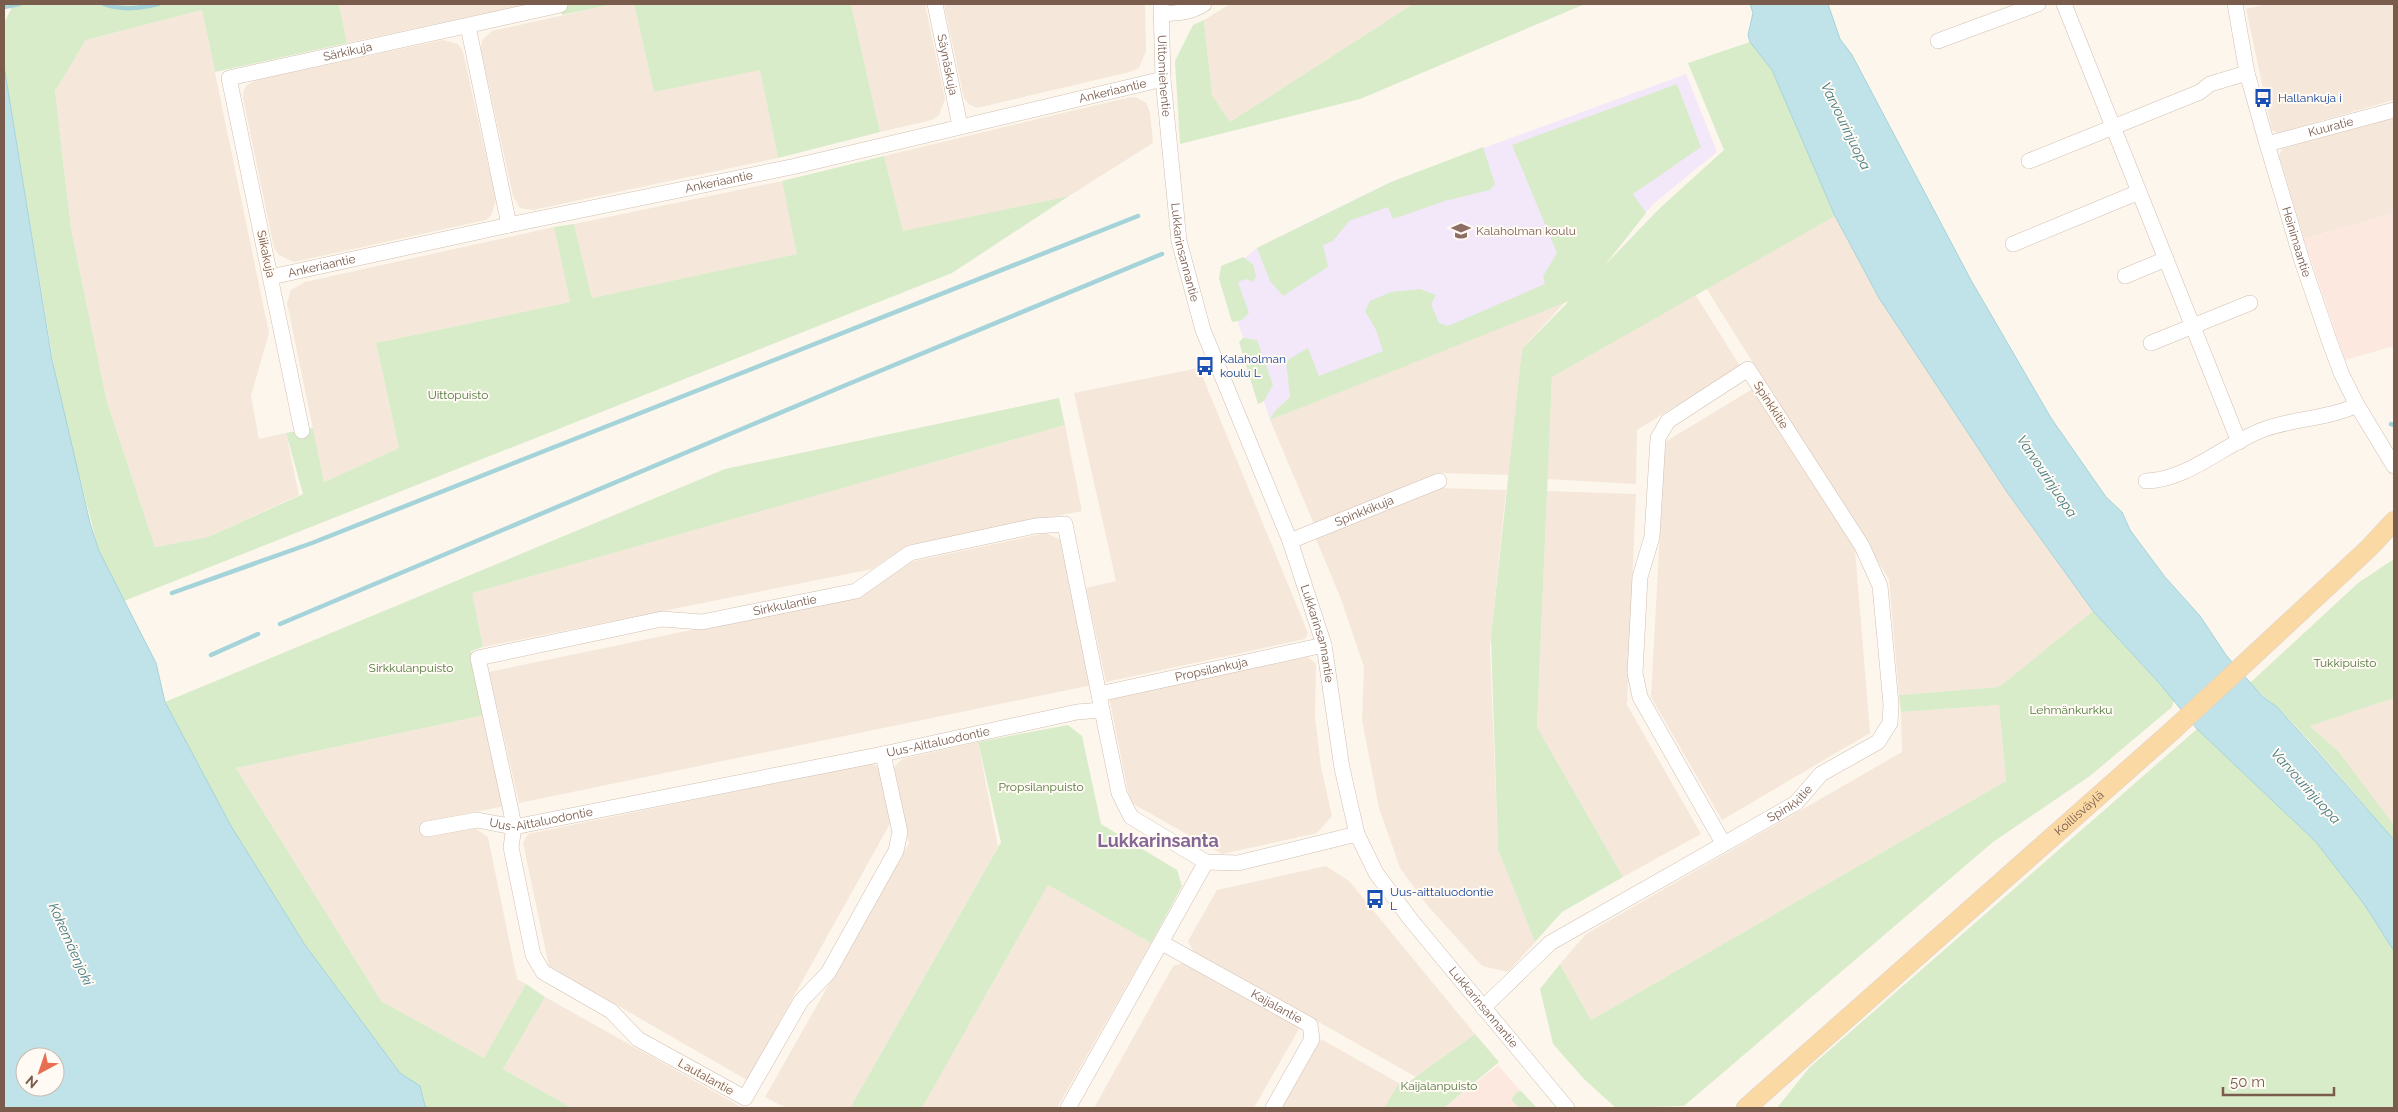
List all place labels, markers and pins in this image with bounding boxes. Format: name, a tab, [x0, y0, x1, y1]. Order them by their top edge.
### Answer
bus stop icon: Hallankuja i	[2252, 87, 2274, 109]
place label: Hallankuja i	[2278, 91, 2342, 105]
school or university icon: Kalaholman koulu	[1450, 220, 1472, 242]
place label: Kalaholman koulu	[1476, 224, 1576, 238]
place label: Kalaholman koulu L	[1220, 352, 1286, 380]
bus stop icon: Kalaholman koulu L	[1194, 355, 1216, 377]
place label: Uus-aittaluodontie L	[1390, 885, 1493, 913]
bus stop icon: Uus-aittaluodontie L	[1364, 888, 1386, 910]

